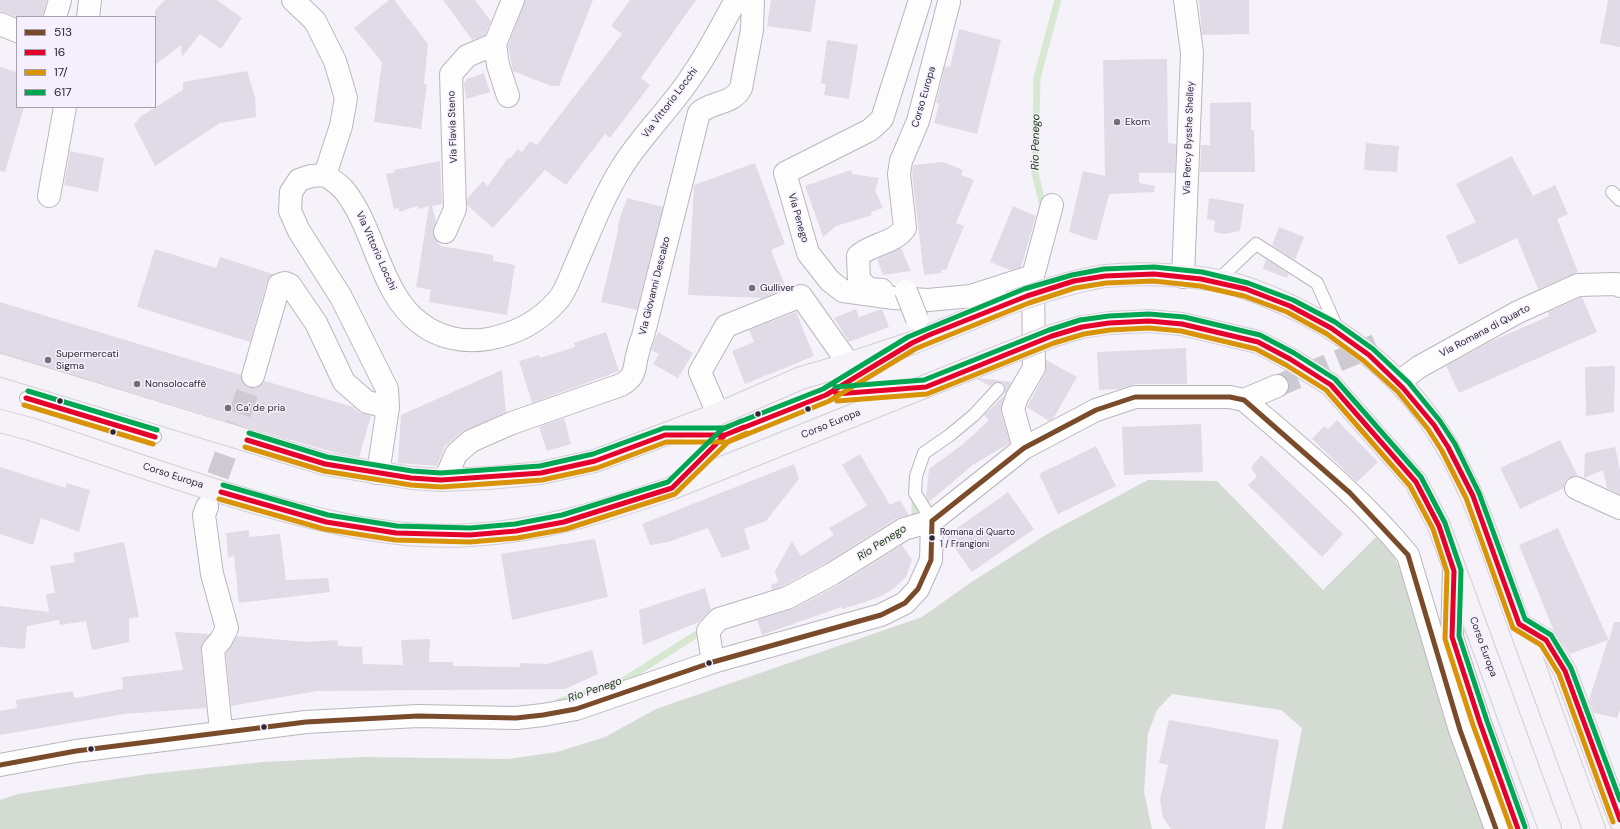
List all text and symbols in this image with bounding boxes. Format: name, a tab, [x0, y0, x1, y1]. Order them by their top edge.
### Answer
legend	[16, 16, 156, 108]
text: 513	[54, 24, 72, 40]
text: 16	[54, 44, 65, 60]
text: 17/	[54, 64, 68, 80]
street label: Via Vittorio Locchi	[640, 65, 700, 141]
street label: Corso Europa	[910, 65, 938, 129]
street label: Via Percy Bysshe Shelley	[1181, 81, 1197, 195]
text: 617	[54, 84, 72, 100]
street label: Via Flavia Steno	[446, 90, 460, 164]
water label: Rio Penego	[1029, 114, 1043, 170]
place label: Ekom	[1125, 116, 1150, 128]
marker: Ekom	[1112, 117, 1122, 127]
street label: Via Penego	[785, 192, 811, 244]
street label: Via Vittorio Locchi	[353, 210, 399, 292]
street label: Via Giovanni Descalzo	[637, 235, 673, 337]
place label: Gulliver	[760, 282, 795, 294]
marker: Gulliver	[747, 283, 757, 293]
street label: Via Romana di Quarto	[1438, 302, 1532, 360]
place label: Supermercati Sigma	[56, 348, 119, 372]
marker: Supermercati Sigma	[43, 355, 53, 365]
place label: Nonsolocaffè	[145, 378, 206, 390]
marker: Nonsolocaffè	[132, 379, 142, 389]
unlabelled marker	[55, 396, 65, 406]
place label: Ca' de pria	[236, 402, 285, 414]
marker: Ca' de pria	[223, 403, 233, 413]
unlabelled marker	[803, 404, 813, 414]
street label: Corso Europa	[800, 407, 862, 441]
unlabelled marker	[753, 409, 763, 419]
unlabelled marker	[108, 427, 118, 437]
street label: Corso Europa	[141, 461, 205, 491]
water label: Rio Penego	[855, 522, 909, 564]
place label: Romana di Quarto 1 / Frangioni	[940, 528, 1015, 549]
marker: Romana di Quarto 1 / Frangioni	[927, 533, 937, 543]
street label: Corso Europa	[1467, 615, 1499, 679]
unlabelled marker	[704, 658, 714, 668]
water label: Rio Penego	[566, 675, 624, 705]
unlabelled marker	[259, 722, 269, 732]
unlabelled marker	[86, 744, 96, 754]

